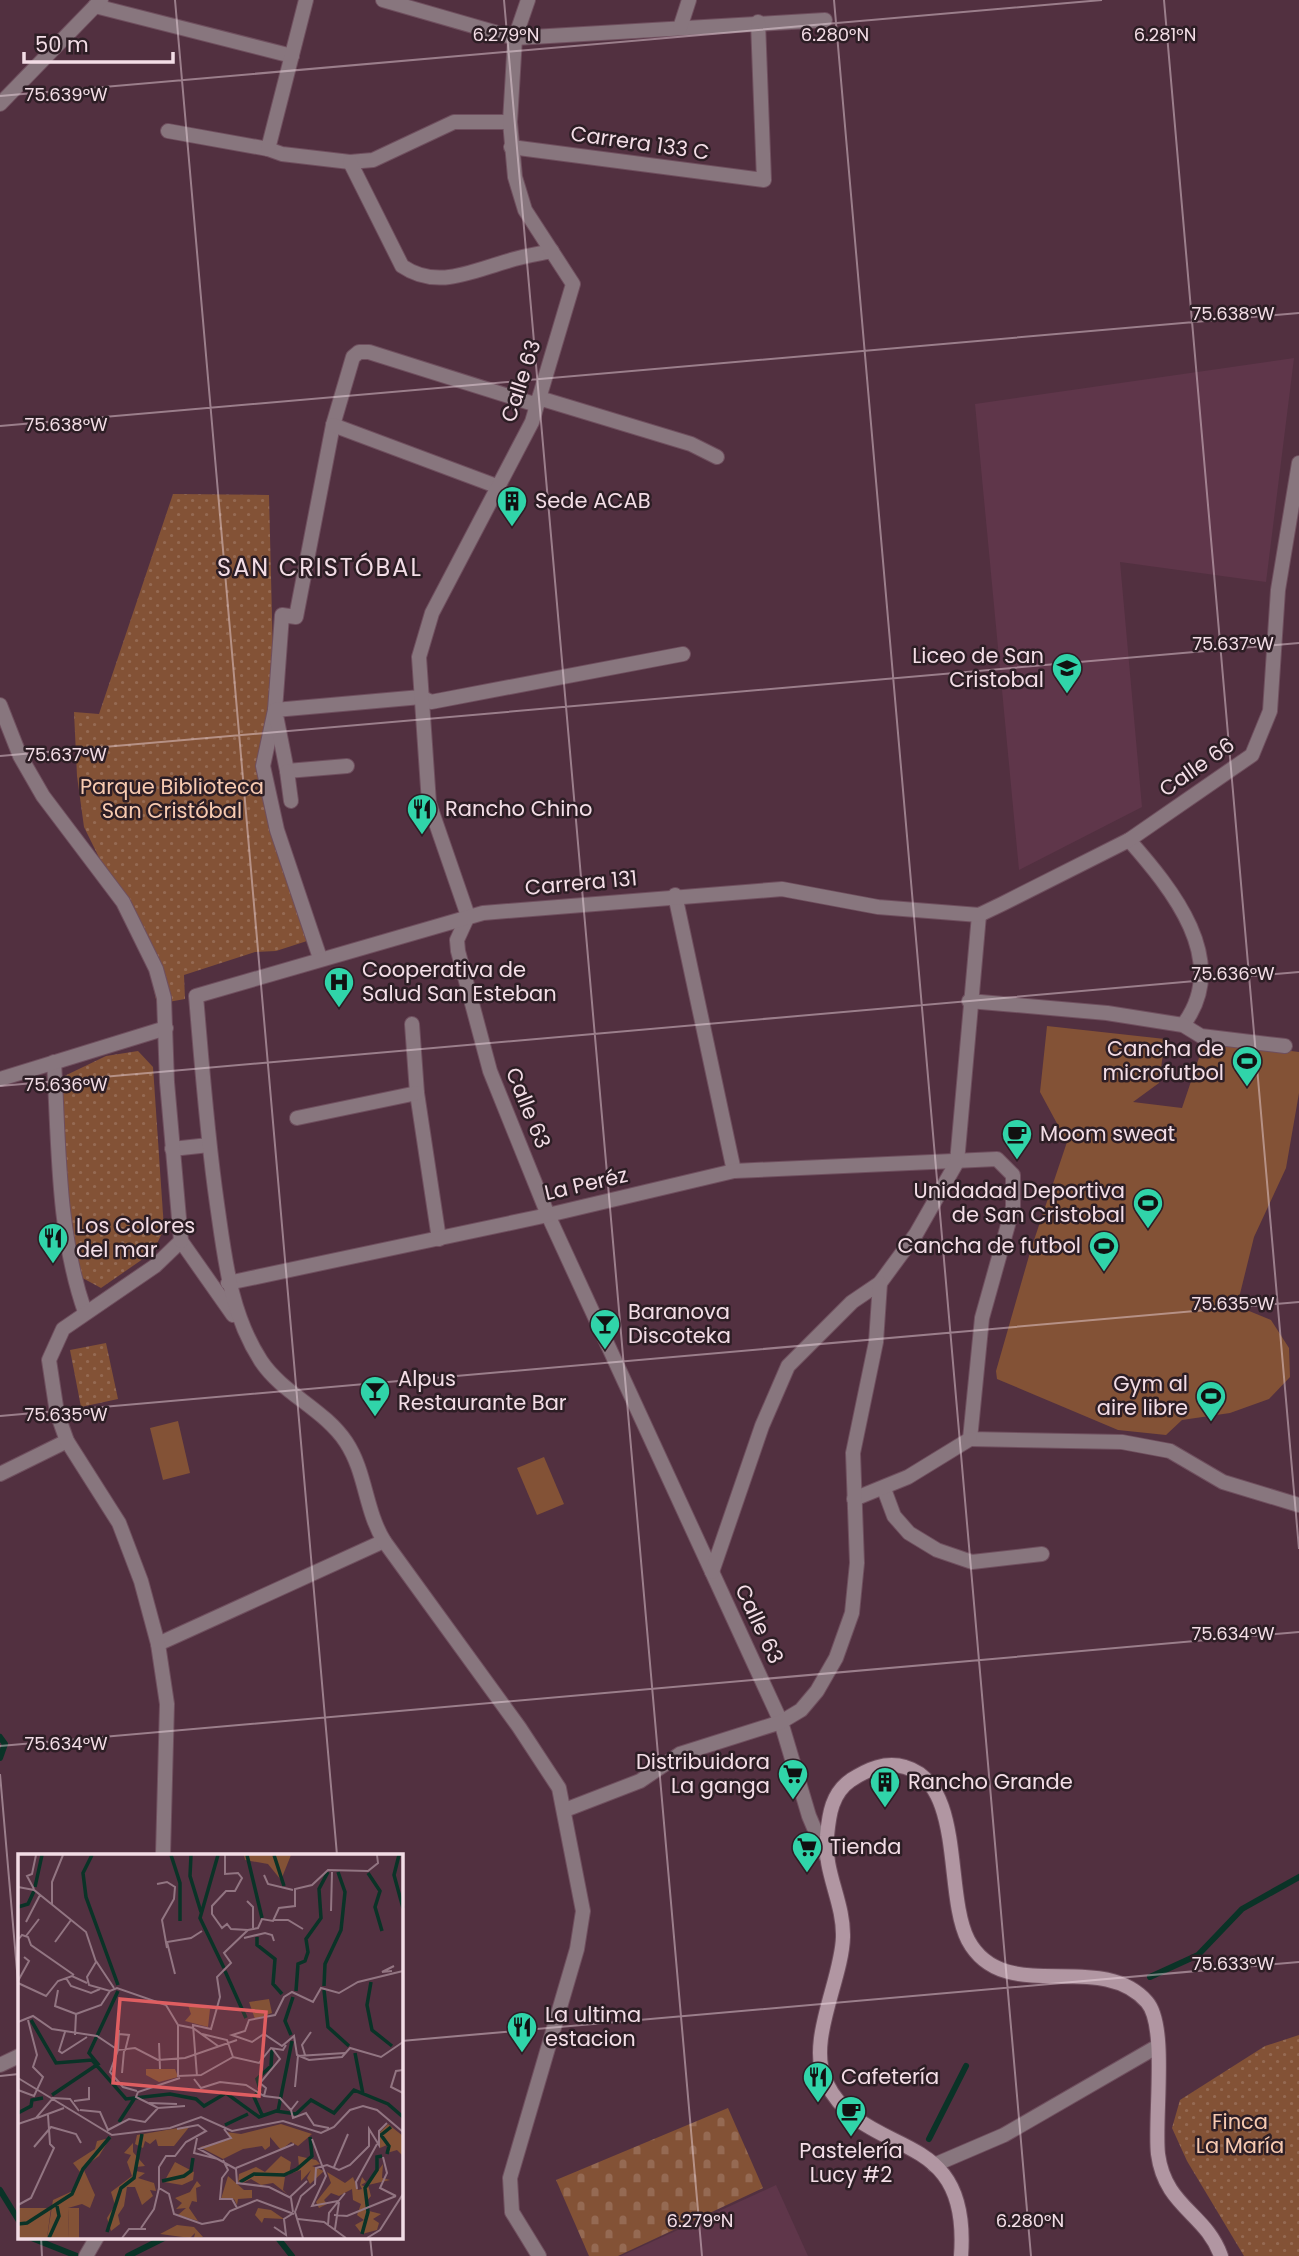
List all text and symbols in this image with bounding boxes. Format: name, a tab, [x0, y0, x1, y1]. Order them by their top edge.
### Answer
scale bar	[24, 21, 173, 65]
text: 6.279°N	[473, 22, 539, 47]
text: 6.280°N	[801, 22, 869, 47]
text: 6.281°N	[1134, 22, 1196, 47]
text: 50 m	[35, 30, 89, 59]
text: 75.639°W	[24, 82, 108, 107]
street label: Carrera 133 C	[569, 118, 711, 167]
text: 75.638°W	[1191, 301, 1275, 326]
street label: Calle 63	[494, 336, 547, 426]
text: 75.638°W	[24, 412, 108, 437]
building icon: Sede ACAB	[495, 484, 529, 528]
place label: Sede ACAB	[535, 486, 651, 515]
district label: SAN CRISTÓBAL	[217, 551, 423, 584]
text: 75.637°W	[1192, 631, 1274, 656]
place label: Liceo de San Cristobal	[912, 641, 1044, 694]
school or university icon: Liceo de San Cristobal	[1050, 651, 1084, 695]
street label: Calle 66	[1153, 730, 1240, 803]
text: 75.637°W	[25, 742, 107, 767]
park label: Parque Biblioteca San Cristóbal	[80, 772, 264, 825]
restaurant icon: Rancho Chino	[405, 792, 439, 836]
place label: Rancho Chino	[445, 794, 592, 823]
street label: Carrera 131	[524, 863, 638, 902]
place label: Cooperativa de Salud San Esteban	[362, 955, 557, 1008]
text: 75.636°W	[1191, 961, 1275, 986]
hospital icon: Cooperativa de Salud San Esteban	[322, 965, 356, 1009]
place label: Cancha de microfutbol	[1102, 1034, 1224, 1087]
sports icon: Cancha de microfutbol	[1230, 1044, 1264, 1088]
street label: Calle 63	[499, 1063, 558, 1153]
text: 75.636°W	[24, 1072, 108, 1097]
cafe icon: Moom sweat	[1000, 1117, 1034, 1161]
place label: Moom sweat	[1040, 1119, 1175, 1148]
street label: La Peréz	[541, 1160, 630, 1207]
place label: Unidadad Deportiva de San Cristobal	[914, 1176, 1125, 1229]
sports icon: Unidadad Deportiva de San Cristobal	[1131, 1186, 1165, 1230]
place label: Los Colores del mar	[76, 1211, 195, 1264]
restaurant icon: Los Colores del mar	[36, 1221, 70, 1265]
sports icon: Cancha de futbol	[1087, 1229, 1121, 1273]
place label: Cancha de futbol	[898, 1231, 1081, 1260]
text: 75.635°W	[1191, 1291, 1275, 1316]
place label: Baranova Discoteka	[628, 1297, 731, 1350]
bar icon: Baranova Discoteka	[588, 1307, 622, 1351]
place label: Alpus Restaurante Bar	[398, 1364, 567, 1417]
place label: Gym al aire libre	[1097, 1369, 1188, 1422]
bar icon: Alpus Restaurante Bar	[358, 1374, 392, 1418]
sports icon: Gym al aire libre	[1194, 1379, 1228, 1423]
text: 75.635°W	[24, 1402, 108, 1427]
street label: Calle 63	[728, 1579, 791, 1668]
text: 75.634°W	[1191, 1621, 1275, 1646]
text: 75.634°W	[24, 1731, 108, 1756]
place label: Distribuidora La ganga	[636, 1747, 770, 1800]
supermarket icon: Distribuidora La ganga	[776, 1757, 810, 1801]
building icon: Rancho Grande	[868, 1765, 902, 1809]
place label: Rancho Grande	[908, 1767, 1073, 1796]
supermarket icon: Tienda	[790, 1830, 824, 1874]
place label: Tienda	[830, 1832, 901, 1861]
inset map	[18, 1854, 402, 2238]
text: 75.633°W	[1192, 1951, 1275, 1976]
place label: La ultima estacion	[545, 2000, 641, 2053]
restaurant icon: La ultima estacion	[505, 2010, 539, 2054]
restaurant icon: Cafetería	[801, 2060, 835, 2104]
place label: Cafetería	[841, 2062, 939, 2091]
cafe icon: Pastelería Lucy #2	[834, 2094, 868, 2138]
park label: Finca La María	[1196, 2107, 1284, 2160]
place label: Pastelería Lucy #2	[799, 2136, 903, 2189]
text: 6.279°N	[667, 2208, 733, 2233]
text: 6.280°N	[996, 2208, 1064, 2233]

